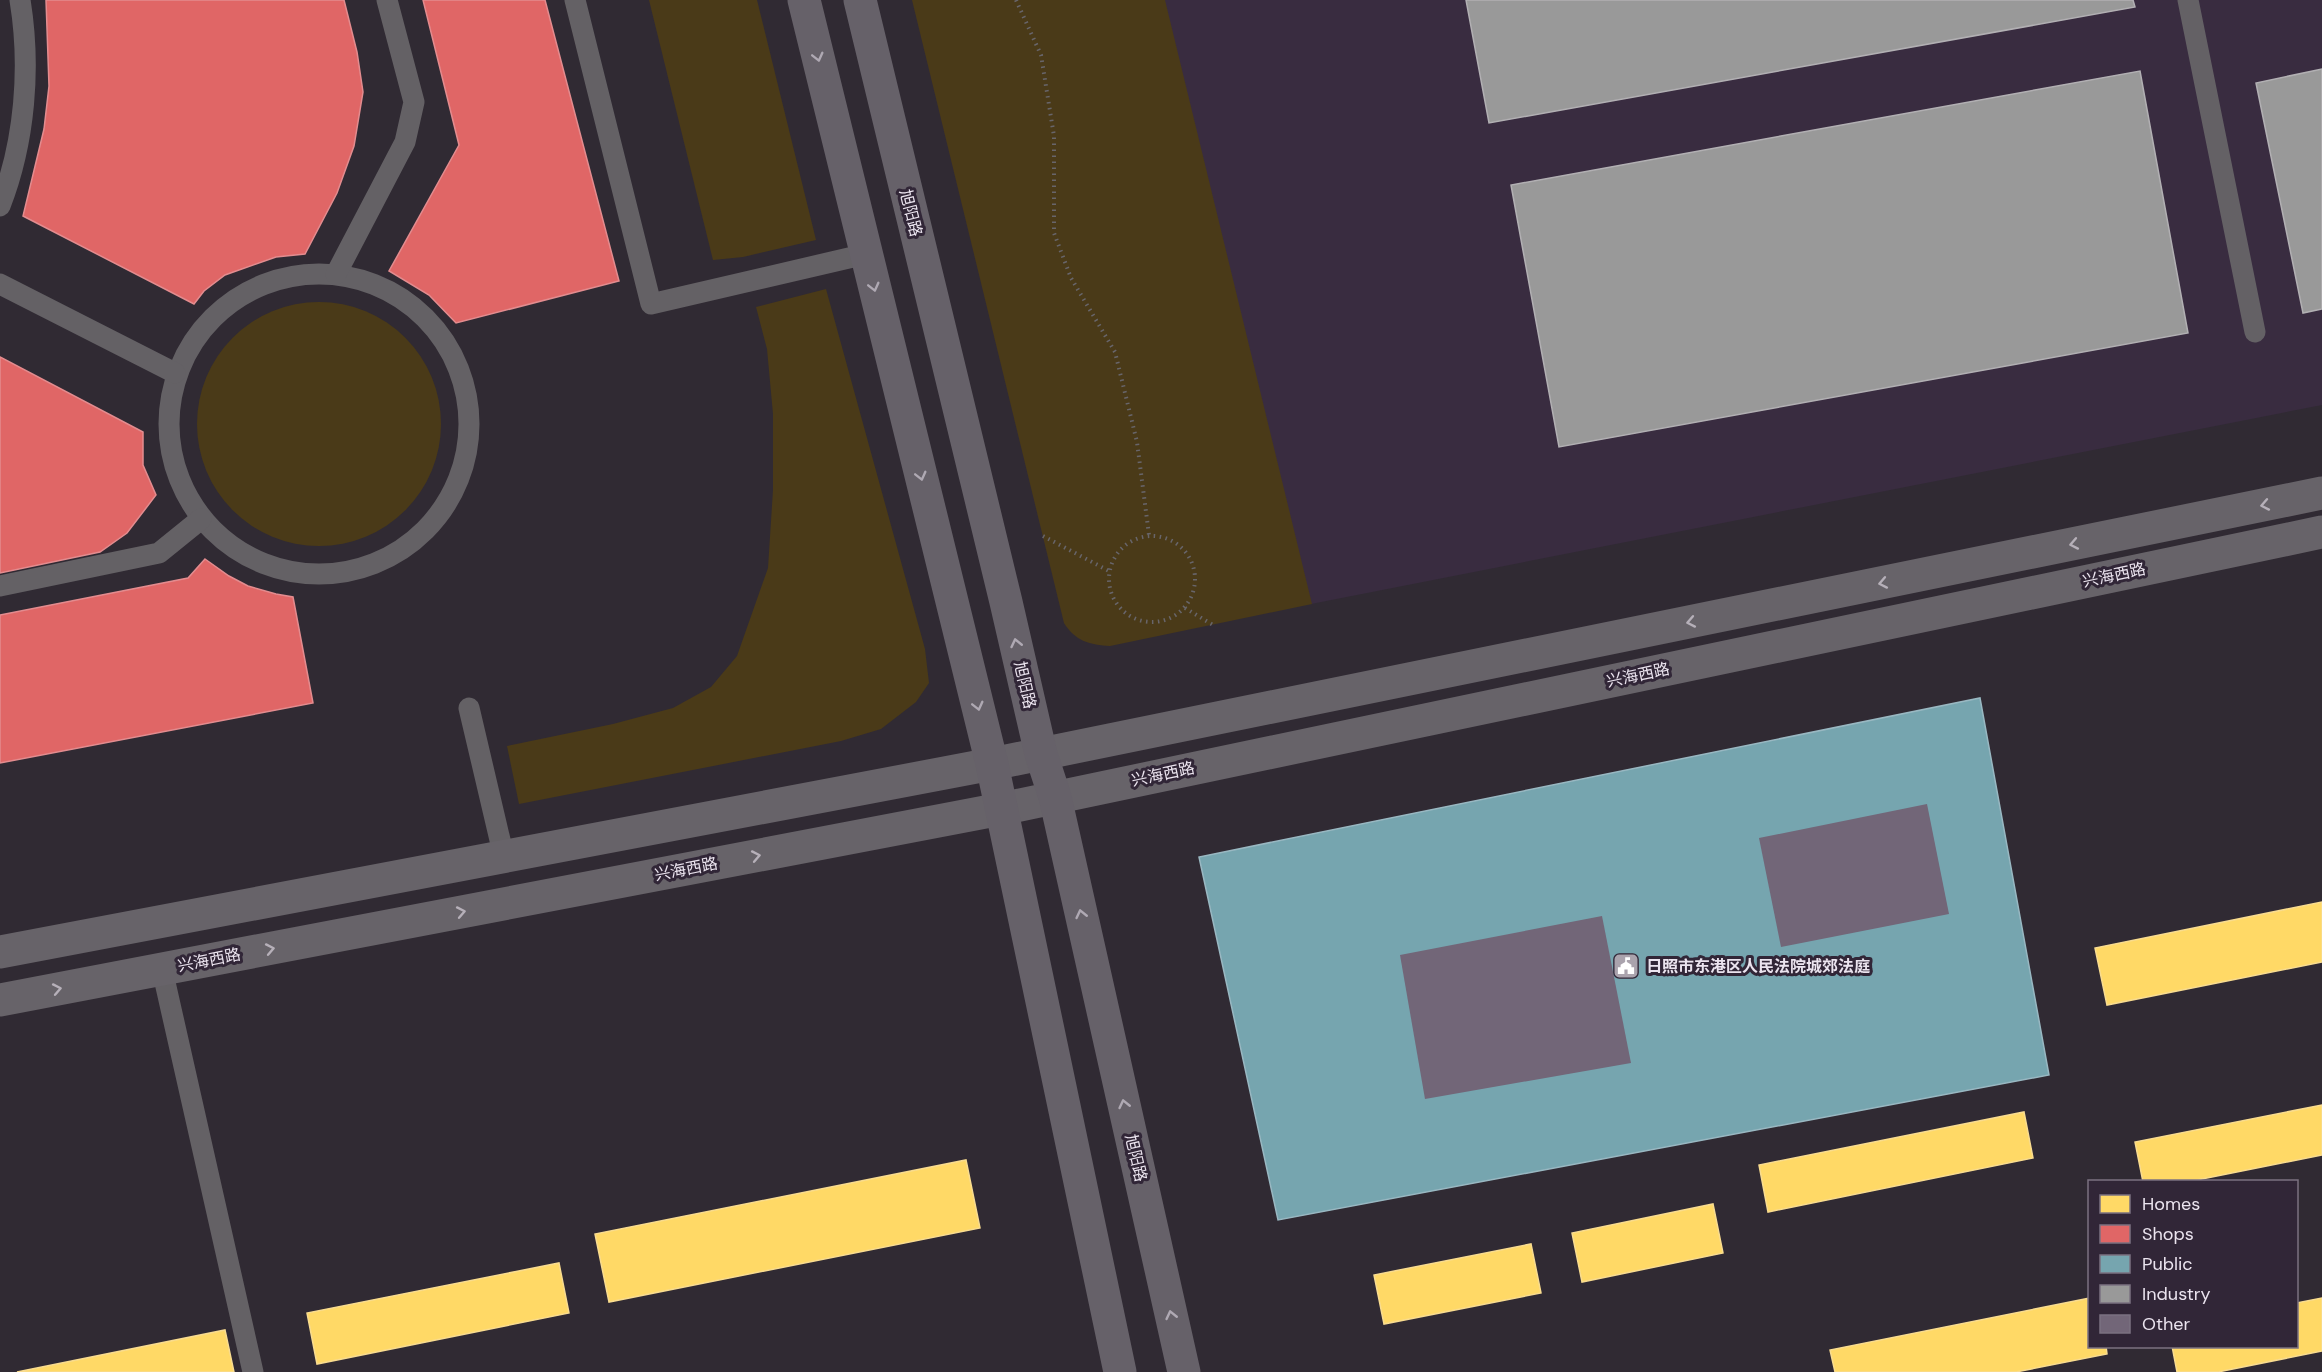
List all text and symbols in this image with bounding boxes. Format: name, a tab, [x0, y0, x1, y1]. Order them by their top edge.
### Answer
one-way arrow	[810, 52, 823, 62]
street label: 旭阳路	[895, 187, 927, 239]
one-way arrow	[867, 282, 880, 292]
one-way arrow	[913, 471, 926, 481]
one-way arrow	[2260, 498, 2270, 511]
one-way arrow	[2069, 537, 2079, 550]
street label: 兴海西路	[2081, 558, 2147, 592]
one-way arrow	[1878, 576, 1888, 589]
one-way arrow	[1687, 614, 1697, 627]
one-way arrow	[1010, 638, 1023, 648]
street label: 兴海西路	[1605, 658, 1671, 692]
street label: 旭阳路	[1009, 659, 1041, 711]
one-way arrow	[970, 701, 983, 711]
street label: 兴海西路	[1130, 757, 1196, 791]
one-way arrow	[751, 850, 761, 863]
street label: 兴海西路	[653, 853, 719, 885]
one-way arrow	[456, 906, 466, 919]
one-way arrow	[1075, 909, 1088, 919]
one-way arrow	[264, 943, 274, 956]
street label: 兴海西路	[176, 944, 242, 976]
public building icon: 日照市东港区人民法院城郊法庭	[1611, 951, 1641, 981]
place label: 日照市东港区人民法院城郊法庭	[1646, 956, 1870, 977]
one-way arrow	[52, 983, 62, 996]
one-way arrow	[1118, 1099, 1131, 1109]
street label: 旭阳路	[1120, 1132, 1152, 1184]
legend	[2088, 1180, 2298, 1348]
text: Homes	[2142, 1192, 2200, 1216]
text: Shops	[2142, 1222, 2194, 1246]
text: Public	[2142, 1252, 2193, 1276]
text: Industry	[2142, 1282, 2211, 1306]
one-way arrow	[1165, 1310, 1178, 1320]
text: Other	[2142, 1312, 2191, 1336]

